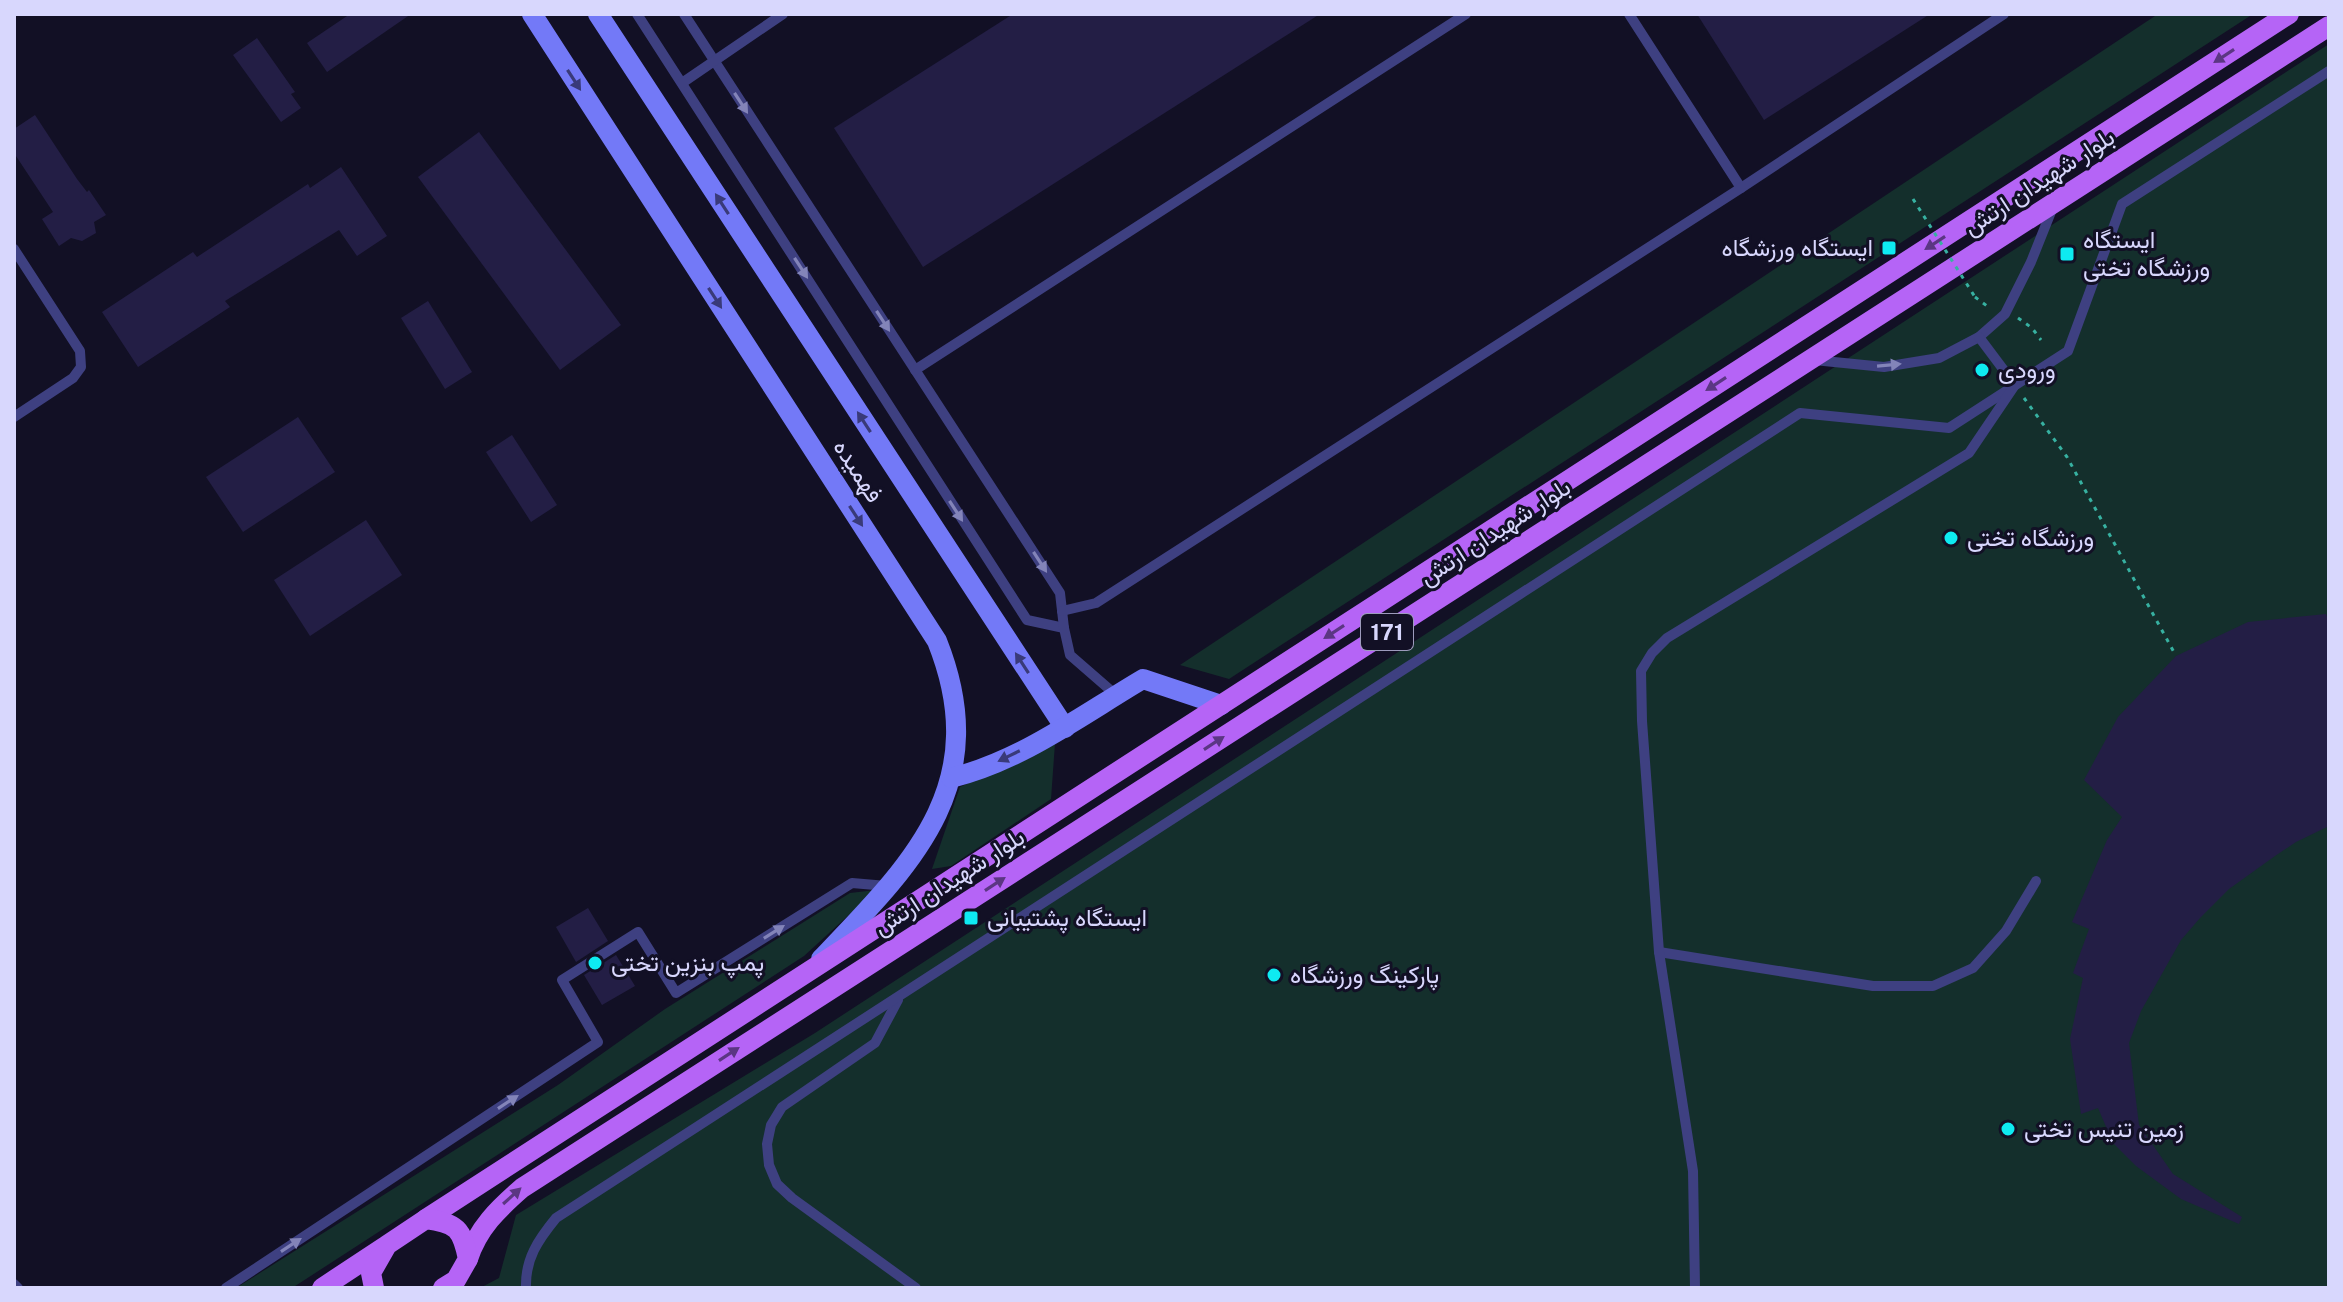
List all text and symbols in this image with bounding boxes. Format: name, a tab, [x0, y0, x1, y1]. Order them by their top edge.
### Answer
one-way arrow	[2213, 49, 2234, 64]
one-way arrow	[567, 69, 582, 90]
one-way arrow	[734, 92, 748, 114]
street label: بلوار شهیدان ارتش	[1958, 122, 2120, 242]
one-way arrow	[715, 194, 730, 215]
place label: ایستگاه ورزشگاه تختی	[2083, 225, 2210, 283]
place label: ایستگاه ورزشگاه	[1721, 233, 1873, 263]
one-way arrow	[1924, 236, 1946, 250]
marker: ایستگاه ورزشگاه	[1880, 239, 1898, 257]
marker: ایستگاه ورزشگاه تختی	[2058, 245, 2076, 263]
one-way arrow	[793, 257, 807, 279]
one-way arrow	[708, 287, 722, 309]
one-way arrow	[876, 310, 891, 331]
place label: ورودی	[1998, 355, 2056, 385]
one-way arrow	[1877, 358, 1902, 371]
marker: ورودی	[1973, 361, 1991, 379]
one-way arrow	[1706, 377, 1727, 392]
one-way arrow	[858, 411, 872, 433]
street label: فهمیده	[827, 434, 889, 508]
street label: بلوار شهیدان ارتش	[1414, 472, 1576, 592]
one-way arrow	[949, 500, 964, 521]
one-way arrow	[849, 506, 864, 527]
place label: ورزشگاه تختی	[1967, 523, 2094, 553]
marker: ورزشگاه تختی	[1942, 529, 1960, 547]
one-way arrow	[1033, 551, 1047, 573]
road number: 171	[1361, 614, 1413, 650]
one-way arrow	[1323, 625, 1344, 640]
one-way arrow	[1015, 652, 1030, 674]
one-way arrow	[1203, 737, 1225, 751]
one-way arrow	[997, 749, 1021, 763]
street label: بلوار شهیدان ارتش	[868, 822, 1030, 942]
one-way arrow	[985, 876, 1006, 891]
place label: ایستگاه پشتیبانی	[987, 903, 1147, 934]
marker: ایستگاه پشتیبانی	[962, 909, 980, 927]
one-way arrow	[763, 924, 784, 939]
place label: پمپ بنزین تختی	[611, 948, 764, 979]
marker: پمپ بنزین تختی	[586, 954, 604, 972]
place label: پارکینگ ورزشگاه	[1290, 960, 1439, 991]
marker: پارکینگ ورزشگاه	[1265, 966, 1283, 984]
one-way arrow	[719, 1047, 740, 1062]
one-way arrow	[497, 1095, 519, 1109]
place label: زمین تنیس تختی	[2024, 1114, 2184, 1144]
marker: زمین تنیس تختی	[1999, 1120, 2017, 1138]
one-way arrow	[502, 1188, 521, 1206]
one-way arrow	[280, 1238, 302, 1253]

